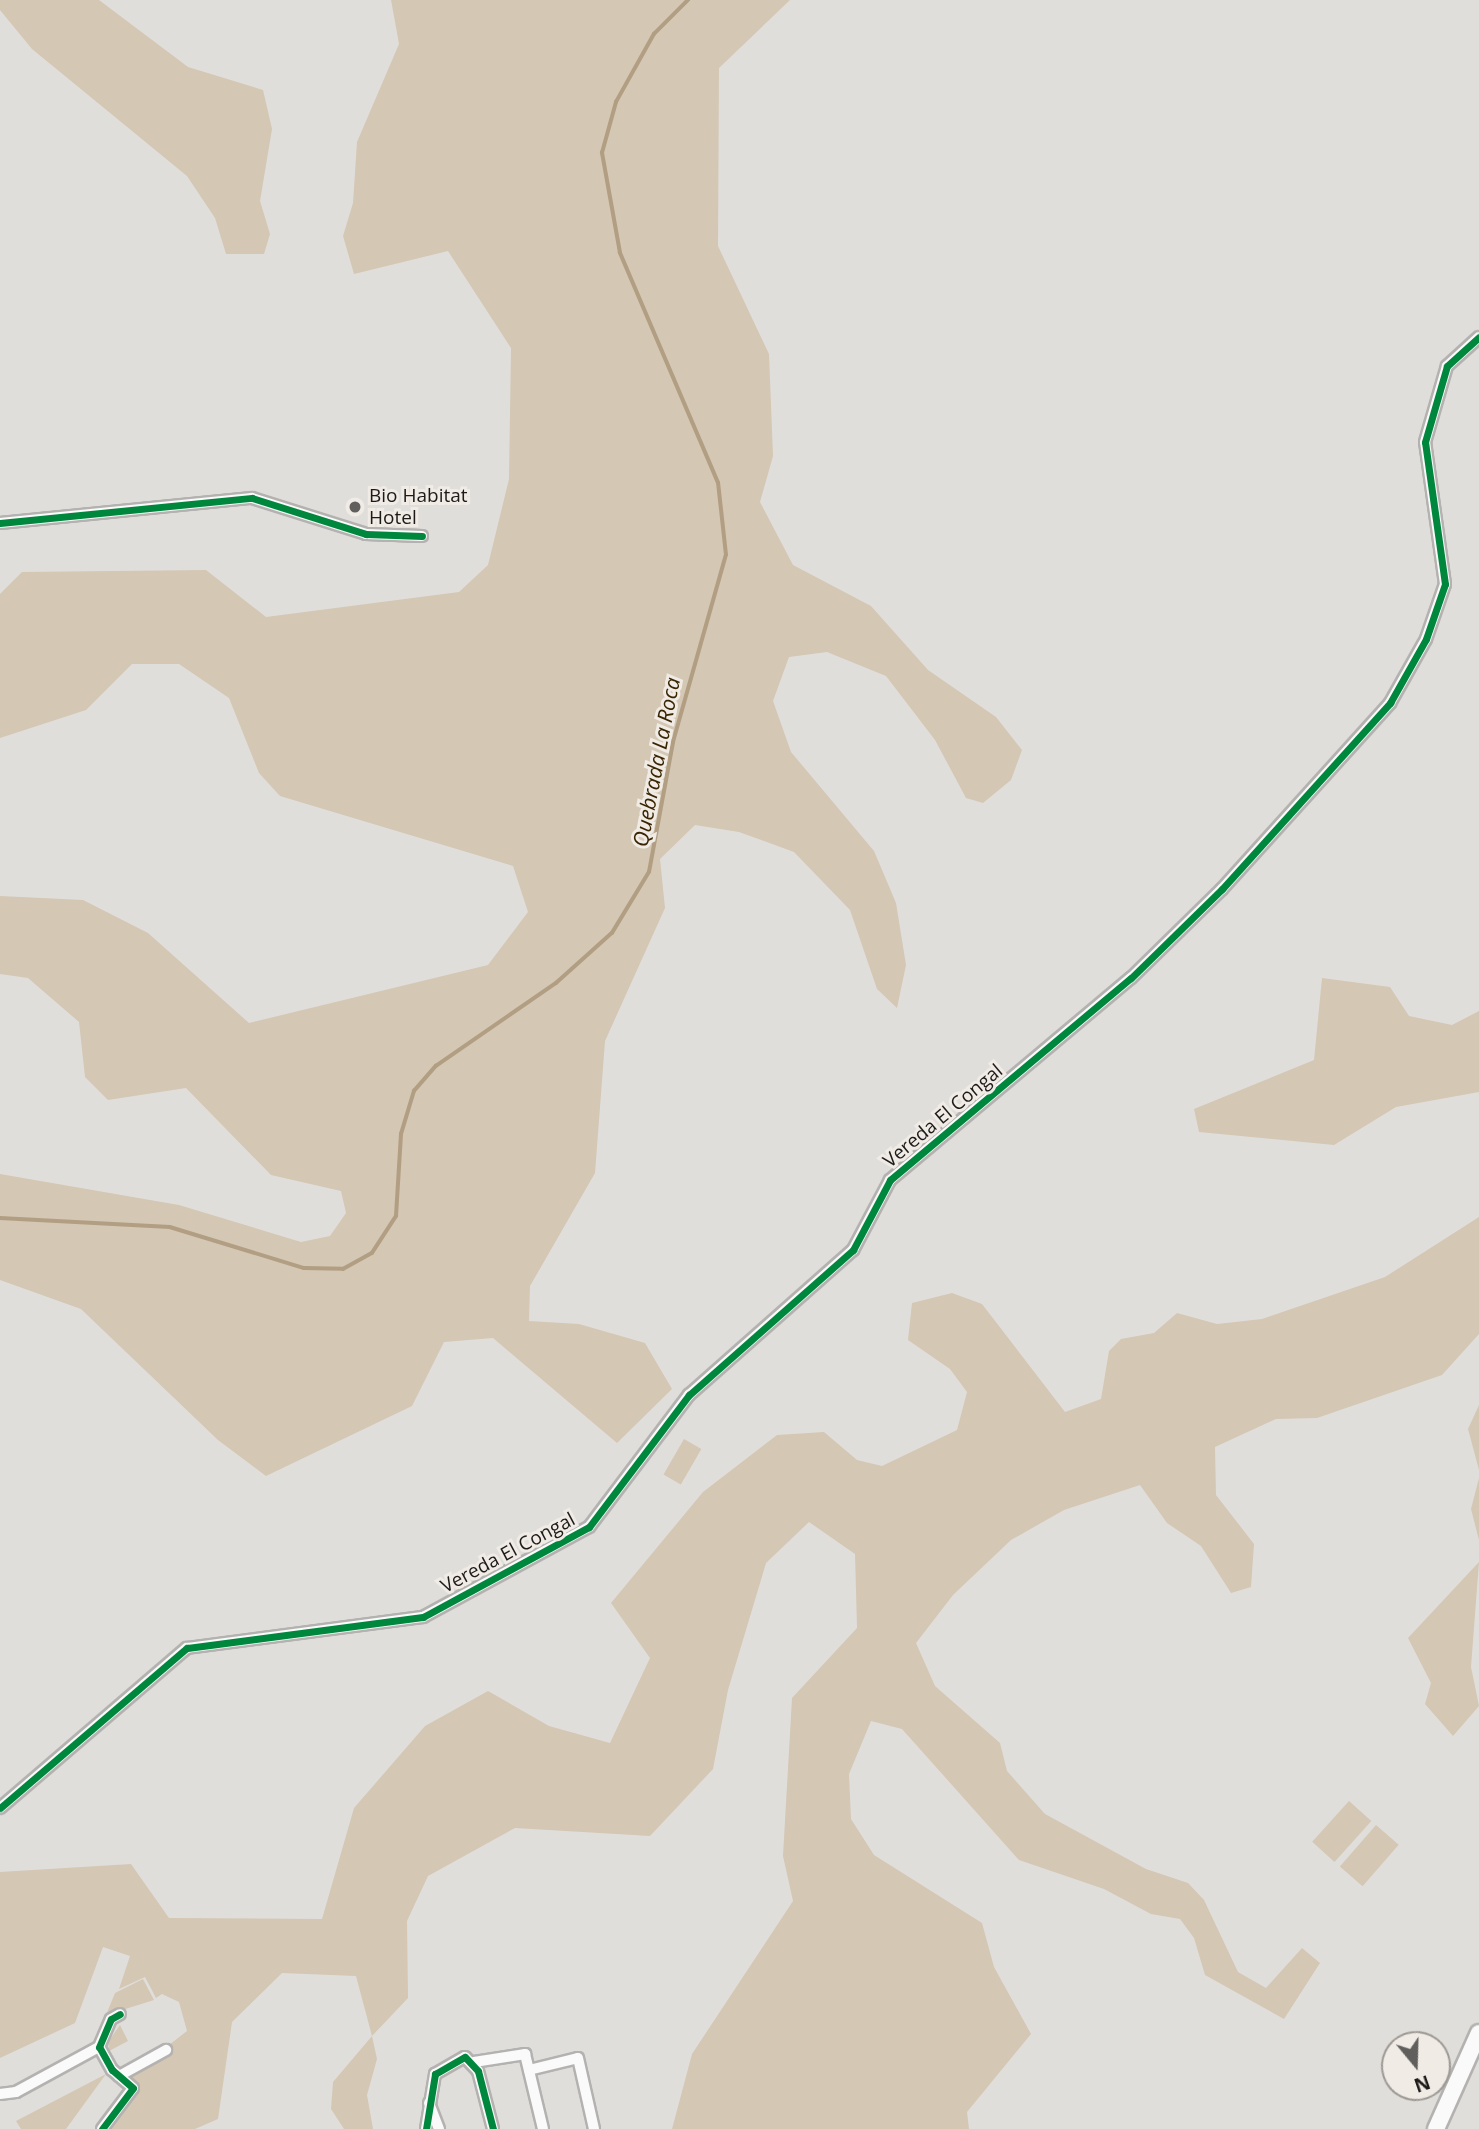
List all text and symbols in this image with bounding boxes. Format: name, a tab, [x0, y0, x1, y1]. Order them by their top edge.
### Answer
place label: Bio Habitat Hotel	[369, 485, 468, 529]
marker: Bio Habitat Hotel	[347, 499, 363, 515]
water label: Quebrada La Roca	[627, 675, 685, 849]
street label: Vereda El Congal	[879, 1060, 1007, 1172]
street label: Vereda El Congal	[437, 1508, 579, 1598]
north arrow	[1381, 2031, 1451, 2101]
text: N	[1411, 2069, 1434, 2099]

